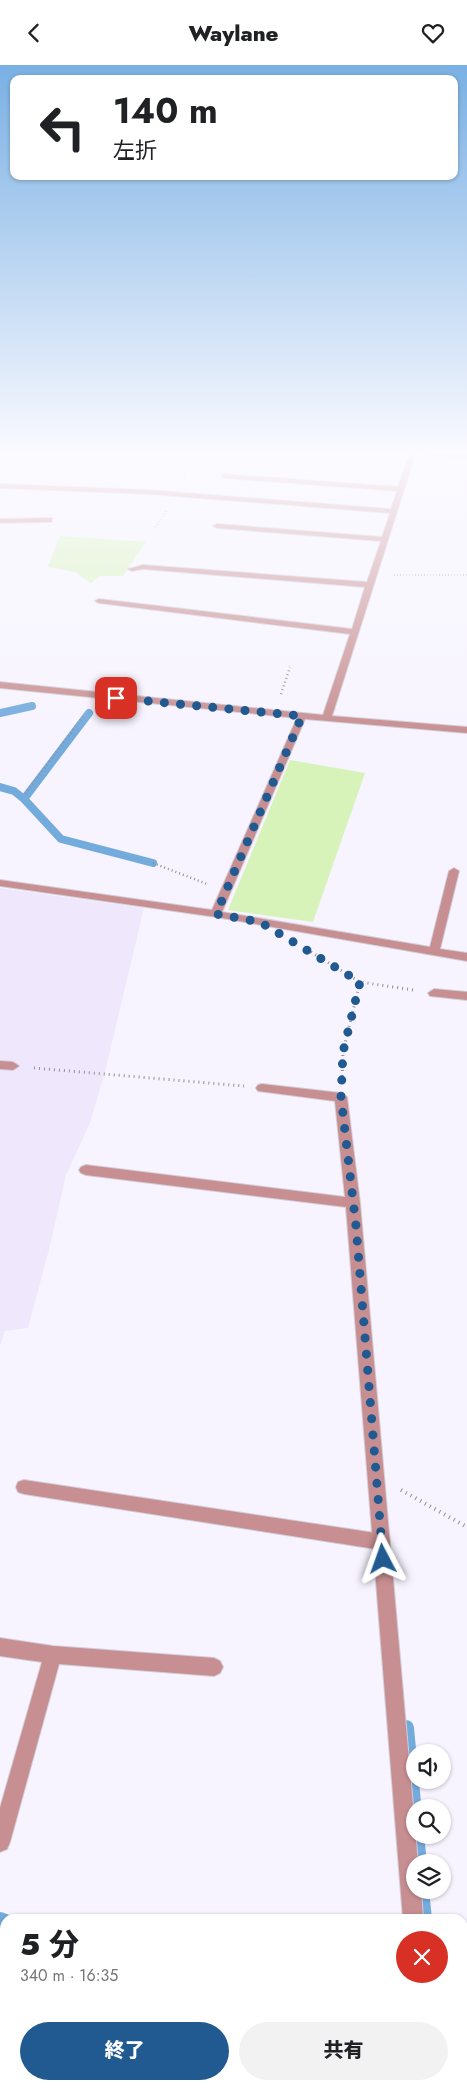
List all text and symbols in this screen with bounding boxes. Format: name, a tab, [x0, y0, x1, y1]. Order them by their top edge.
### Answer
text: Waylane	[188, 17, 279, 49]
icon: back	[20, 19, 48, 47]
icon: heart	[419, 19, 447, 47]
text: 140 m	[113, 86, 218, 136]
icon: left	[30, 95, 95, 160]
text: 左折	[113, 134, 157, 166]
pin	[95, 677, 137, 719]
icon: arrive	[102, 684, 130, 712]
position arrow	[356, 1532, 408, 1584]
map controls	[406, 1744, 451, 1899]
button: sound	[406, 1744, 451, 1789]
button: search	[406, 1799, 451, 1844]
button: layers	[406, 1854, 451, 1899]
text: 5 分	[20, 1923, 79, 1966]
button: close	[396, 1931, 448, 1983]
text: 340 m · 16:35	[20, 1964, 118, 1987]
button: 終了	[20, 2022, 229, 2080]
button: 共有	[239, 2022, 448, 2080]

